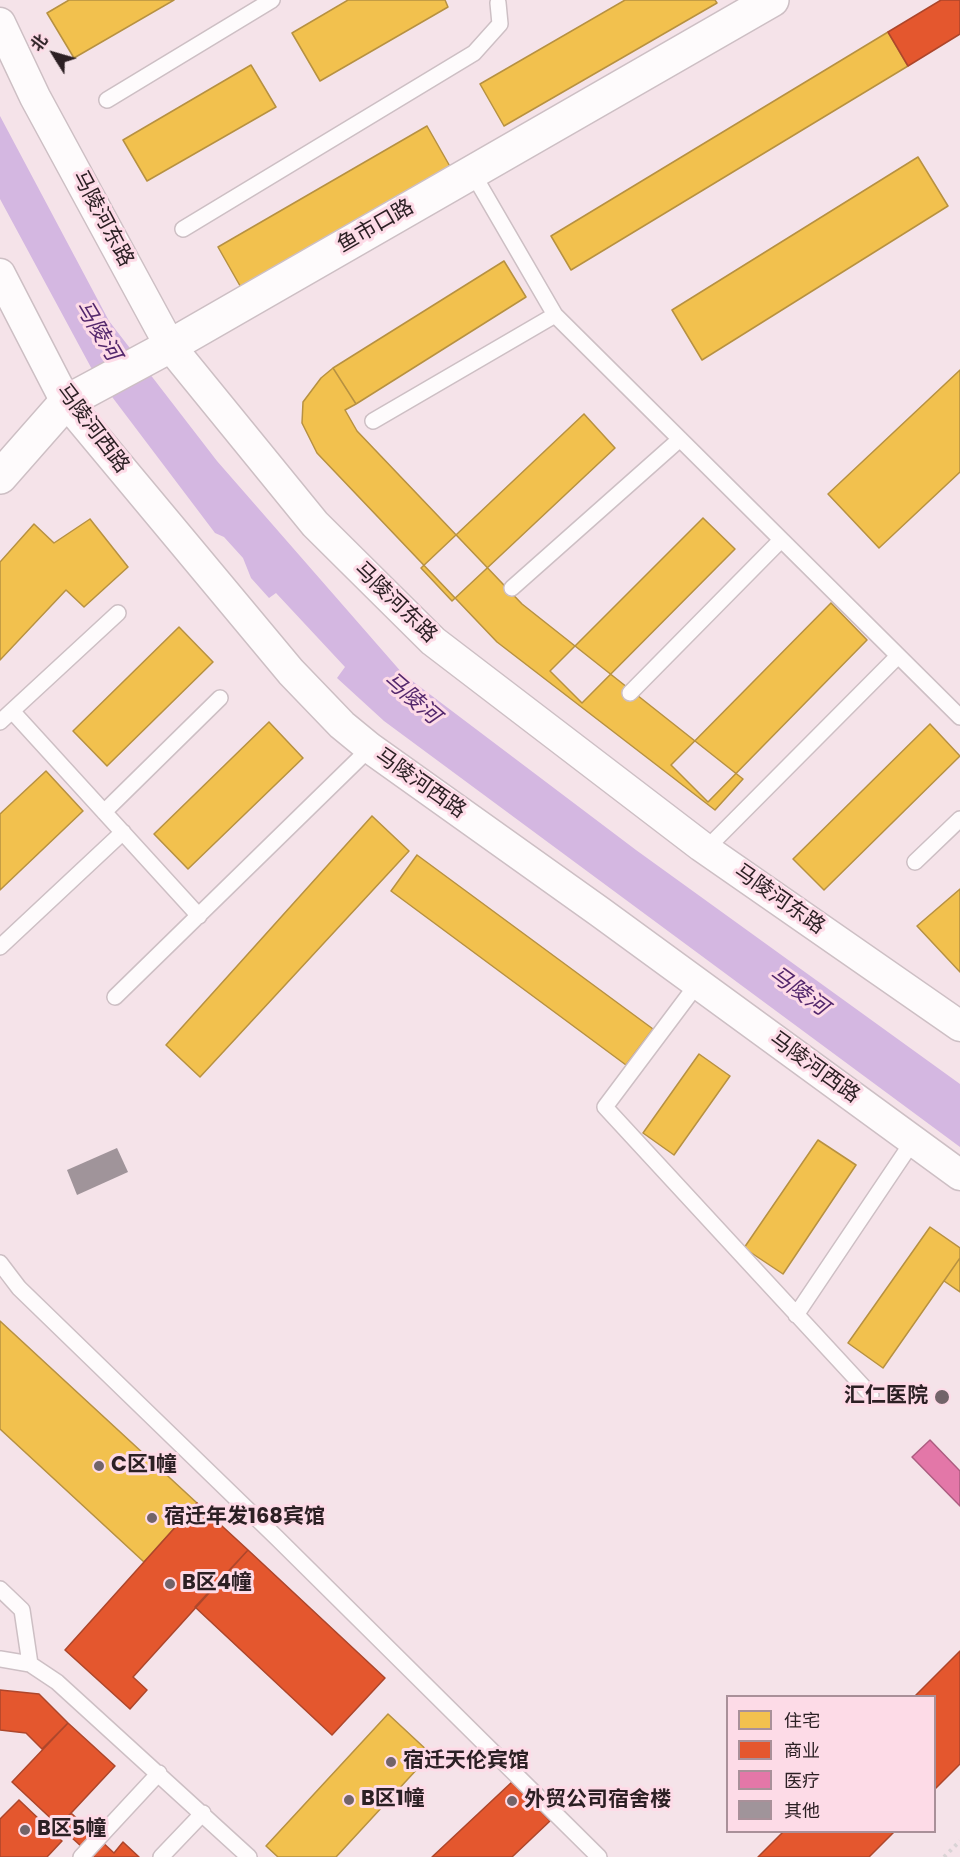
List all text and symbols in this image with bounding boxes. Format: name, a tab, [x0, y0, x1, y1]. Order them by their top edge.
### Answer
north arrow	[24, 24, 84, 84]
text: 北	[25, 30, 53, 56]
street label: 马陵河东路	[66, 167, 138, 271]
street label: 鱼市口路	[333, 195, 419, 259]
water label: 马陵河	[69, 296, 125, 366]
street label: 马陵河西路	[50, 379, 134, 479]
street label: 马陵河东路	[348, 557, 442, 649]
water label: 马陵河	[377, 667, 445, 731]
street label: 马陵河西路	[370, 744, 470, 824]
street label: 马陵河东路	[729, 860, 829, 940]
water label: 马陵河	[764, 962, 832, 1022]
street label: 马陵河西路	[764, 1027, 864, 1109]
place label: 汇仁医院	[844, 1384, 928, 1410]
marker: 汇仁医院	[933, 1388, 951, 1406]
place label: C区1幢	[111, 1453, 177, 1479]
marker: C区1幢	[92, 1459, 106, 1473]
place label: 宿迁年发168宾馆	[164, 1505, 325, 1531]
marker: 宿迁年发168宾馆	[145, 1511, 159, 1525]
place label: B区4幢	[182, 1571, 252, 1597]
marker: B区4幢	[163, 1577, 177, 1591]
legend	[726, 1695, 936, 1833]
text: 住宅	[784, 1708, 820, 1733]
text: 商业	[784, 1738, 820, 1763]
place label: 宿迁天伦宾馆	[403, 1749, 529, 1775]
marker: 宿迁天伦宾馆	[384, 1755, 398, 1769]
text: 医疗	[784, 1768, 820, 1793]
place label: B区1幢	[361, 1787, 425, 1813]
place label: 外贸公司宿舍楼	[524, 1788, 671, 1814]
marker: B区1幢	[342, 1793, 356, 1807]
marker: 外贸公司宿舍楼	[505, 1794, 519, 1808]
text: 其他	[784, 1798, 820, 1823]
place label: B区5幢	[37, 1817, 106, 1843]
marker: B区5幢	[18, 1823, 32, 1837]

